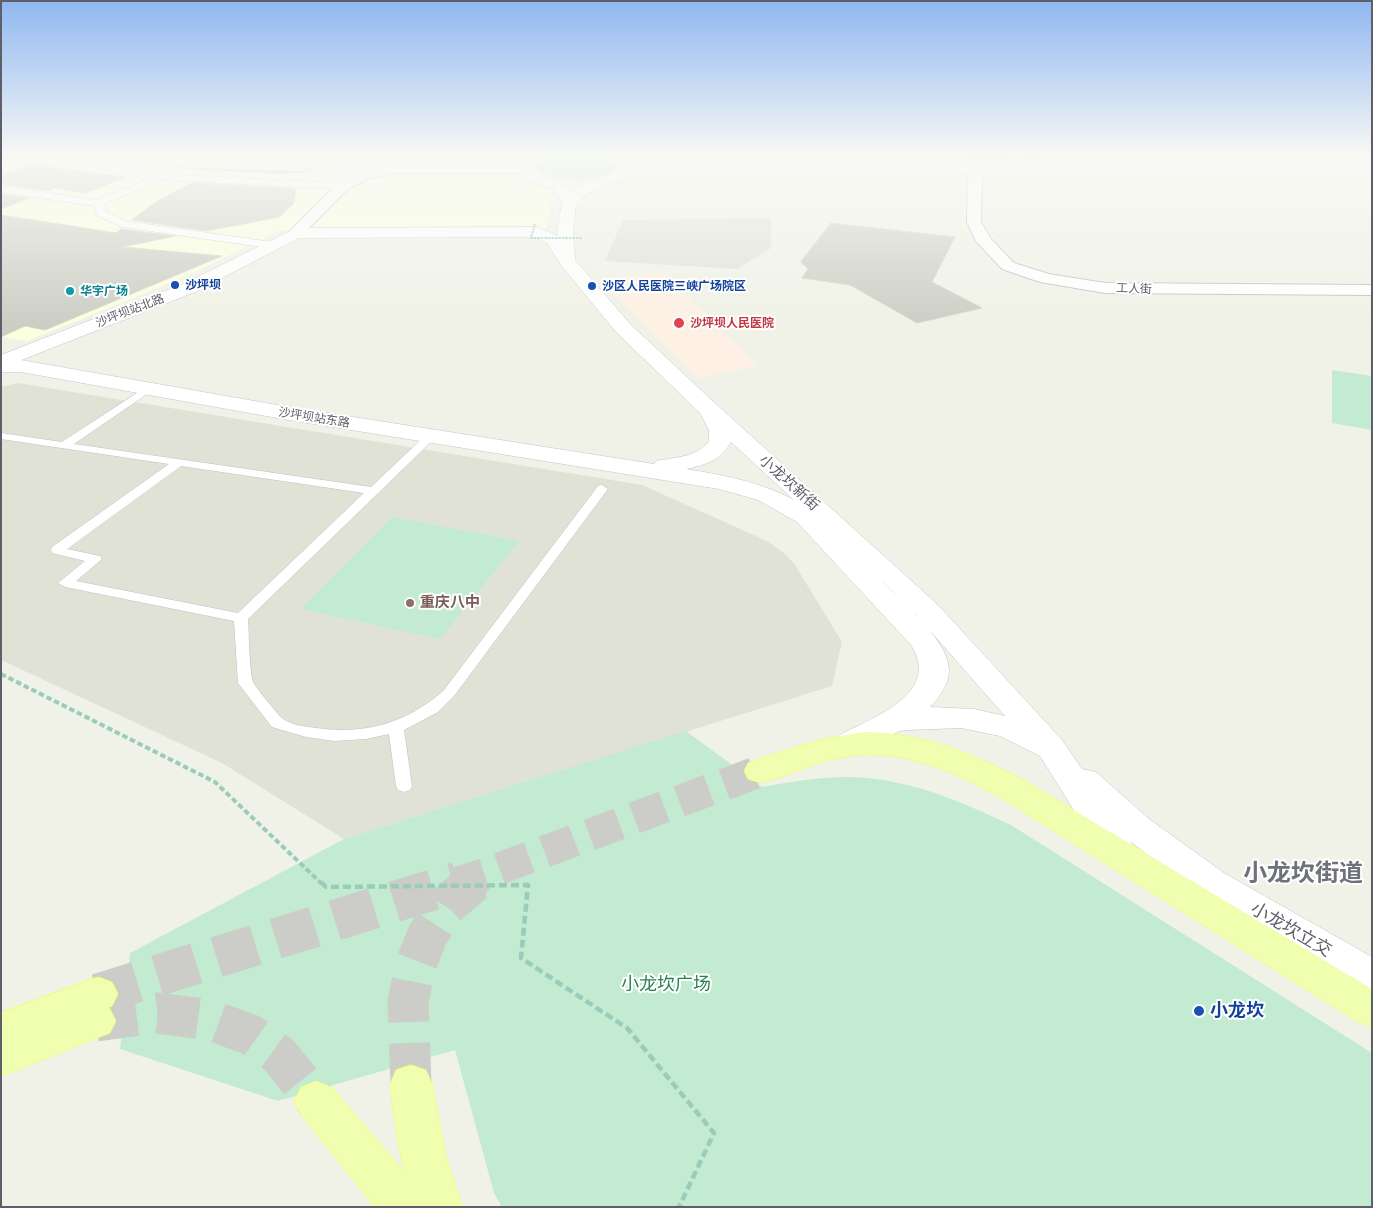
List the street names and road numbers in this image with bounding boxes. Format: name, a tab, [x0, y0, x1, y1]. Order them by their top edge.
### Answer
street label: 工人街	[1116, 281, 1152, 297]
street label: 沙坪坝站北路	[94, 291, 166, 331]
street label: 沙坪坝站东路	[277, 405, 351, 431]
street label: 小龙坎新街	[755, 451, 823, 515]
street label: 小龙坎立交	[1247, 898, 1335, 962]

